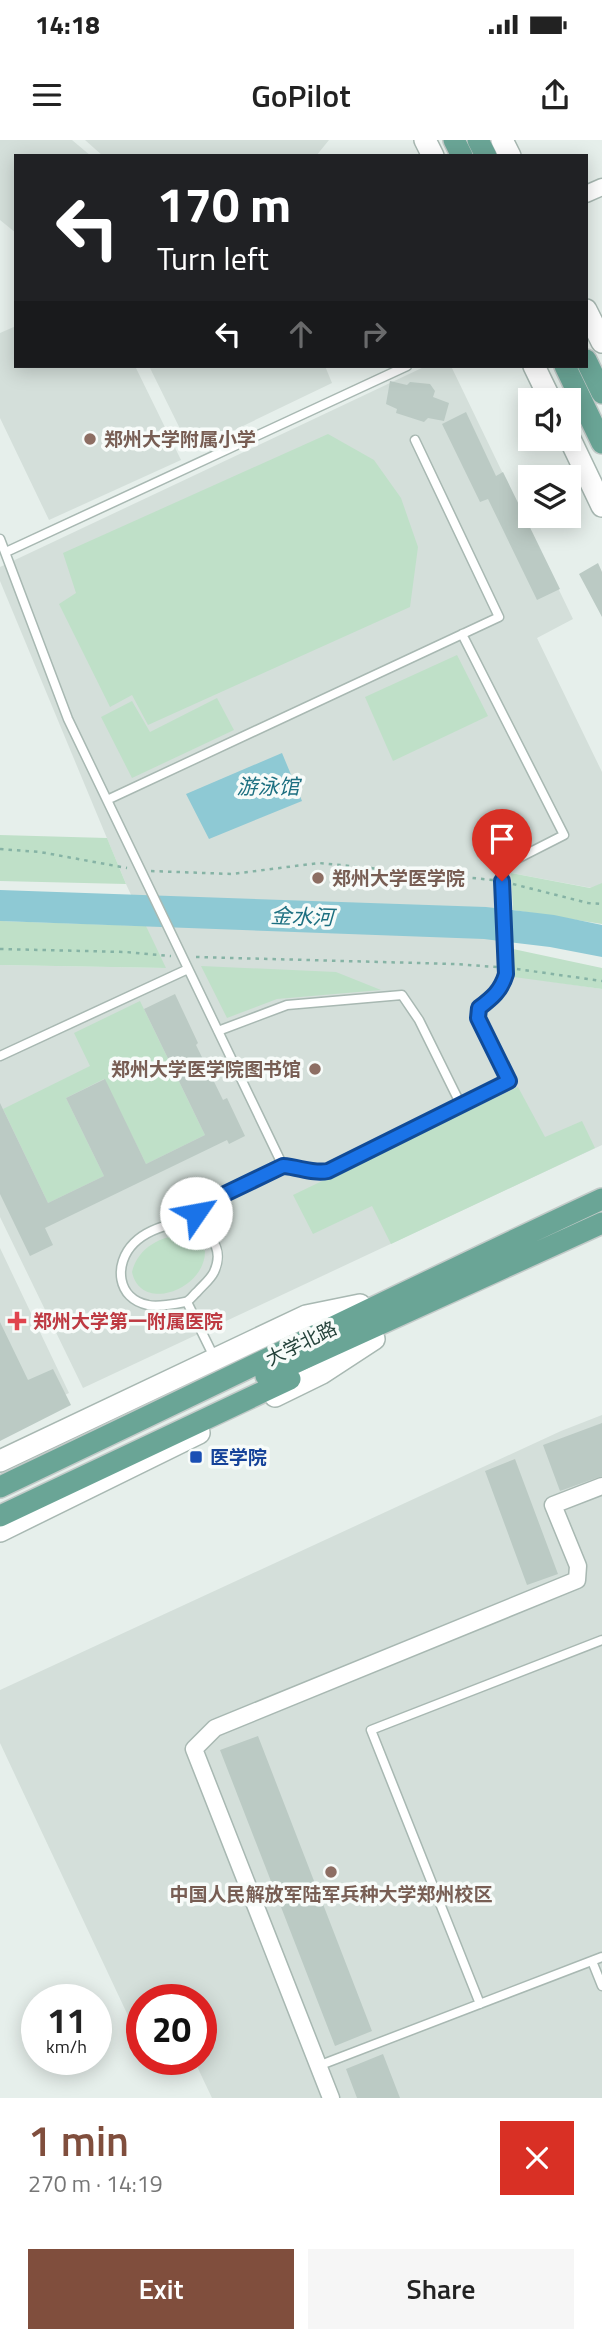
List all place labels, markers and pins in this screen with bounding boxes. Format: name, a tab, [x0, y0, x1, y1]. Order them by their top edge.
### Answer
place label: 郑州大学附属小学	[104, 424, 256, 453]
marker: 郑州大学附属小学	[82, 431, 98, 447]
pin	[472, 809, 532, 881]
place label: 郑州大学医学院	[332, 863, 465, 892]
marker: 郑州大学医学院	[310, 870, 326, 886]
place label: 郑州大学医学院图书馆	[111, 1054, 301, 1083]
marker: 郑州大学医学院图书馆	[307, 1061, 323, 1077]
place label: 郑州大学第一附属医院	[33, 1306, 223, 1335]
marker: 郑州大学第一附属医院	[7, 1311, 27, 1331]
place label: 医学院	[210, 1442, 267, 1471]
marker: 医学院	[188, 1449, 204, 1465]
marker: 中国人民解放军陆军兵种大学郑州校区	[323, 1864, 339, 1880]
place label: 中国人民解放军陆军兵种大学郑州校区	[169, 1879, 493, 1908]

